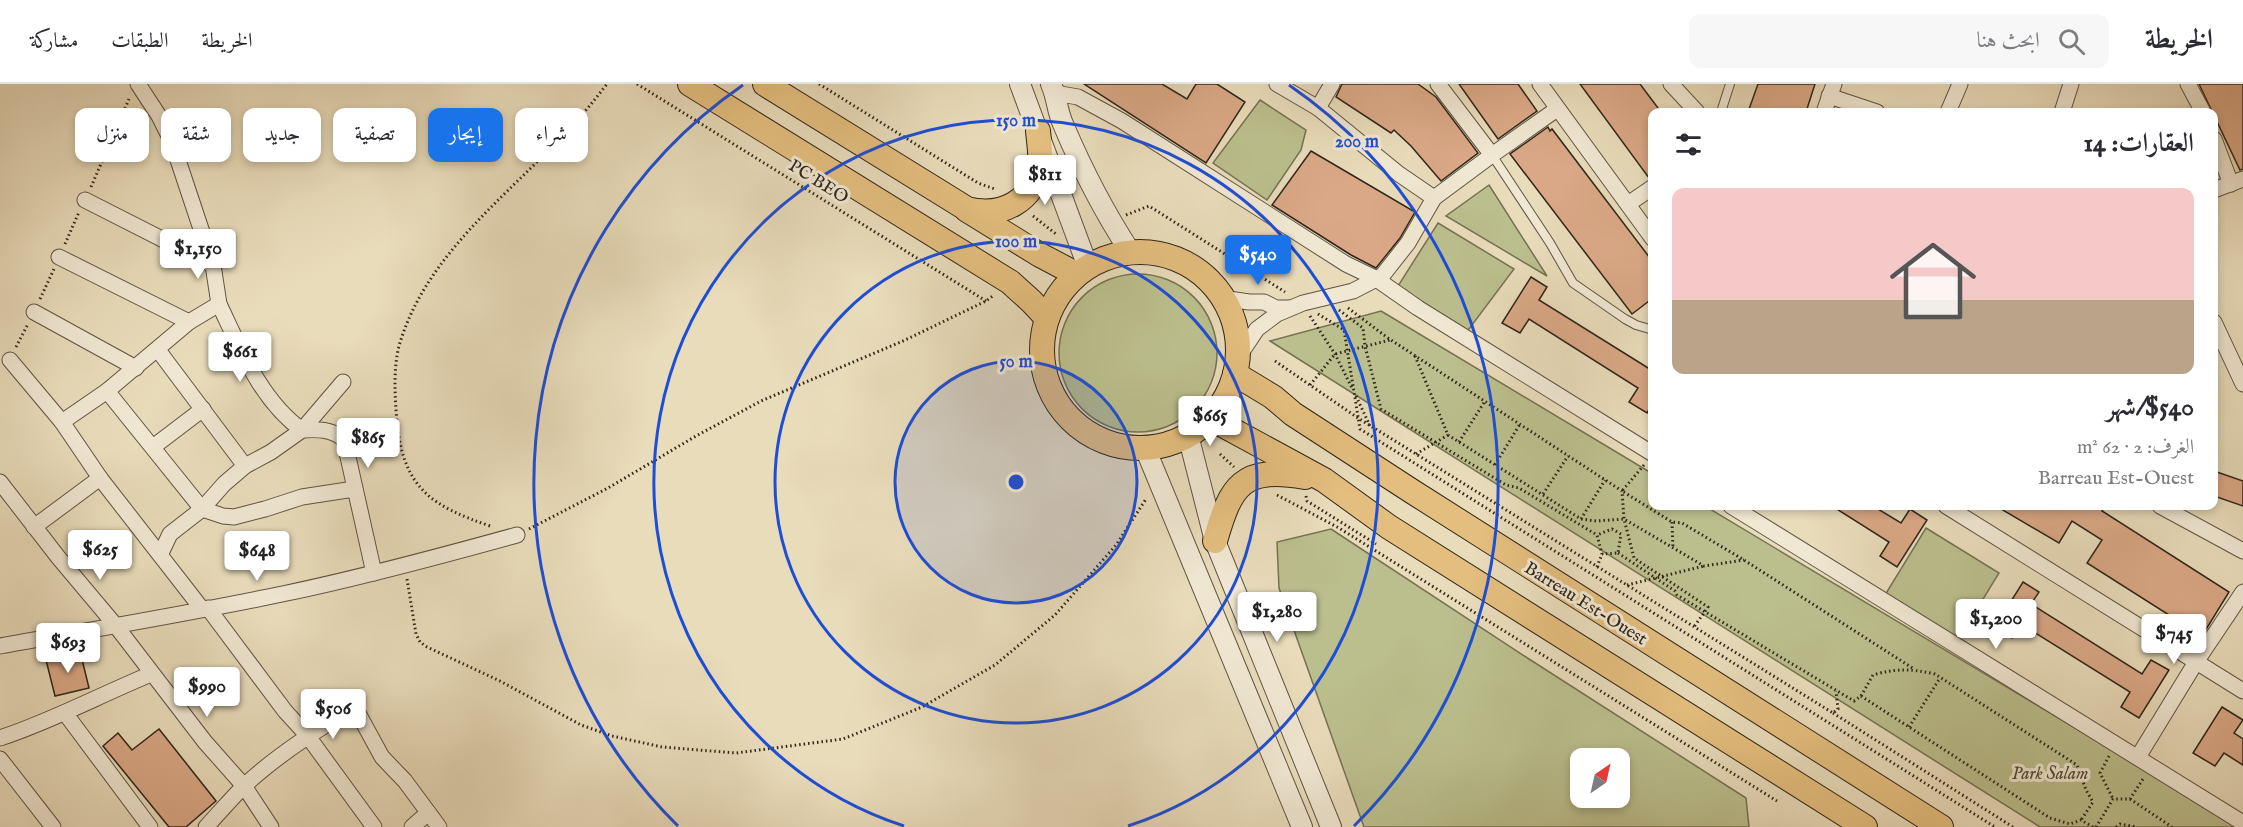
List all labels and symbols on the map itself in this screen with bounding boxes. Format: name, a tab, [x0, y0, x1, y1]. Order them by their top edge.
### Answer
text: 150 m	[996, 110, 1036, 133]
text: 200 m	[1335, 131, 1379, 154]
street label: PC BEO	[784, 155, 853, 210]
pin: $811	[1009, 155, 1081, 206]
pin: $1,150	[149, 229, 247, 280]
text: 100 m	[995, 231, 1037, 254]
pin: $540	[1222, 235, 1294, 286]
pin: $661	[204, 332, 276, 383]
text: 50 m	[999, 351, 1033, 374]
pin: $665	[1174, 396, 1246, 447]
pin: $865	[332, 418, 404, 469]
centre of rings	[1006, 472, 1026, 492]
pin: $625	[64, 530, 136, 581]
pin: $648	[221, 531, 293, 582]
street label: Barreau Est-Ouest	[1520, 557, 1651, 651]
pin: $1,280	[1228, 592, 1326, 643]
pin: $1,200	[1947, 599, 2045, 650]
pin: $745	[2138, 614, 2210, 665]
pin: $693	[32, 623, 104, 674]
pin: $990	[171, 667, 243, 718]
pin: $506	[297, 689, 369, 740]
north arrow	[1570, 748, 1630, 808]
park label: Park Salam	[2012, 763, 2088, 786]

